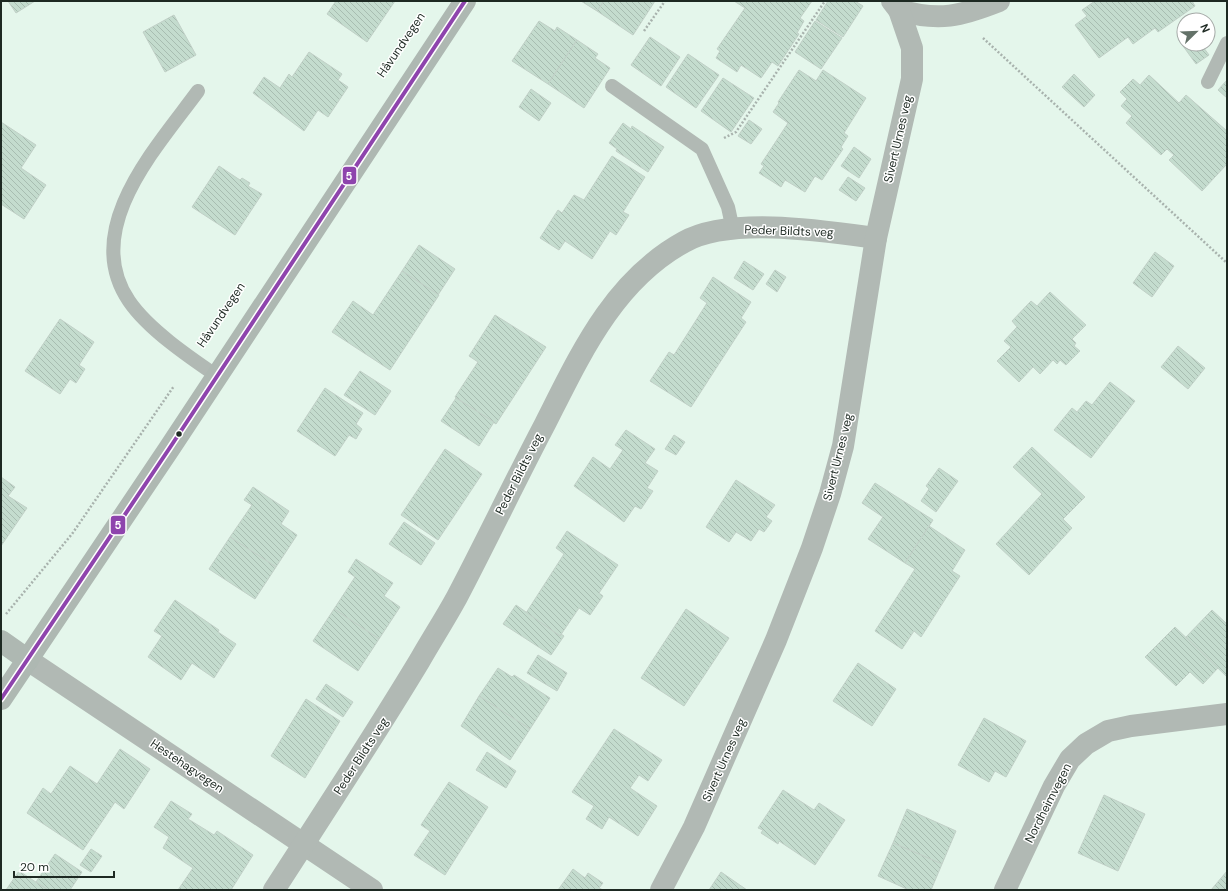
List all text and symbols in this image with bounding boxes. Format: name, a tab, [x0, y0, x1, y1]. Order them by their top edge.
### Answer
street label: Håvundvegen	[373, 9, 429, 81]
north arrow	[1176, 12, 1216, 52]
text: N	[1197, 22, 1213, 35]
street label: Sivert Urnes veg	[880, 93, 916, 185]
line badge: 5	[342, 166, 357, 185]
text: 5	[346, 169, 353, 183]
street label: Peder Bildts veg	[744, 221, 834, 241]
street label: Håvundvegen	[193, 279, 249, 351]
street label: Sivert Urnes veg	[819, 411, 857, 502]
unlabelled marker	[174, 429, 184, 439]
street label: Peder Bildts veg	[492, 430, 546, 517]
line badge: 5	[110, 515, 126, 535]
text: 5	[115, 518, 122, 532]
street label: Peder Bildts veg	[330, 714, 392, 798]
street label: Sivert Urnes veg	[698, 715, 750, 804]
street label: Hestehagvegen	[147, 736, 227, 797]
street label: Nordheimvegen	[1021, 760, 1075, 846]
scale bar	[14, 853, 114, 879]
text: 20 m	[20, 859, 49, 875]

